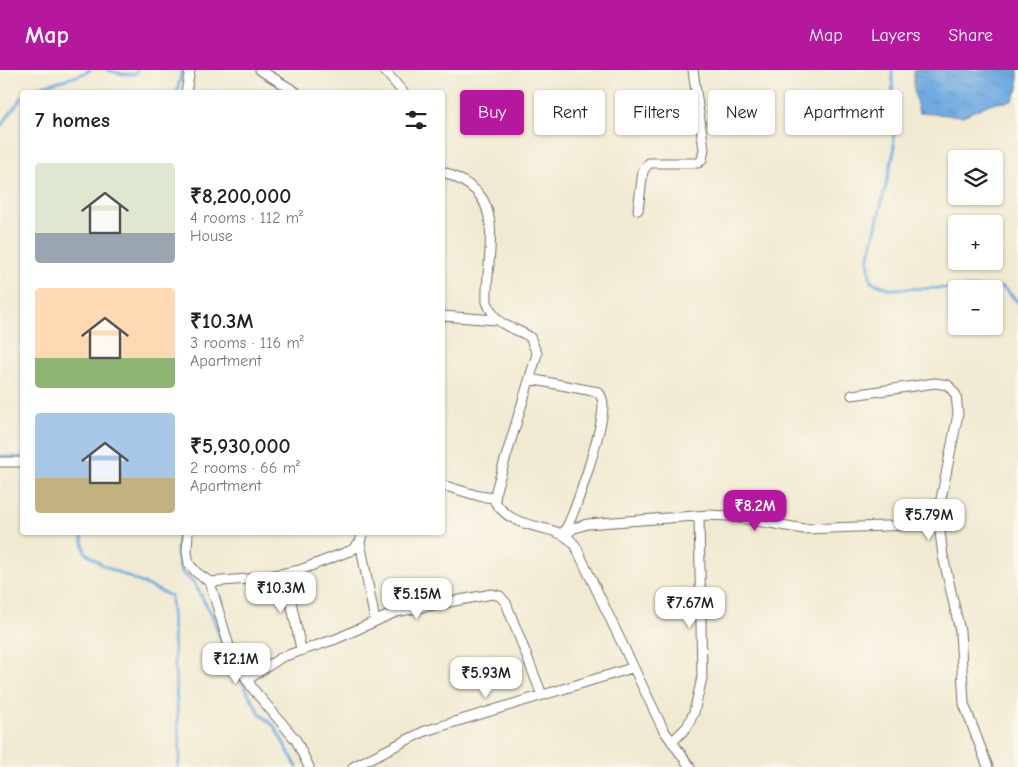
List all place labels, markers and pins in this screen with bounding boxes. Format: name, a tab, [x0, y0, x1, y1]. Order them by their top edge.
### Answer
pin: ₹8.2M	[720, 490, 790, 532]
pin: ₹5.79M	[888, 498, 970, 541]
pin: ₹10.3M	[240, 572, 322, 614]
pin: ₹5.15M	[376, 578, 458, 620]
pin: ₹7.67M	[649, 586, 731, 629]
pin: ₹12.1M	[195, 642, 277, 685]
pin: ₹5.93M	[445, 656, 527, 699]

